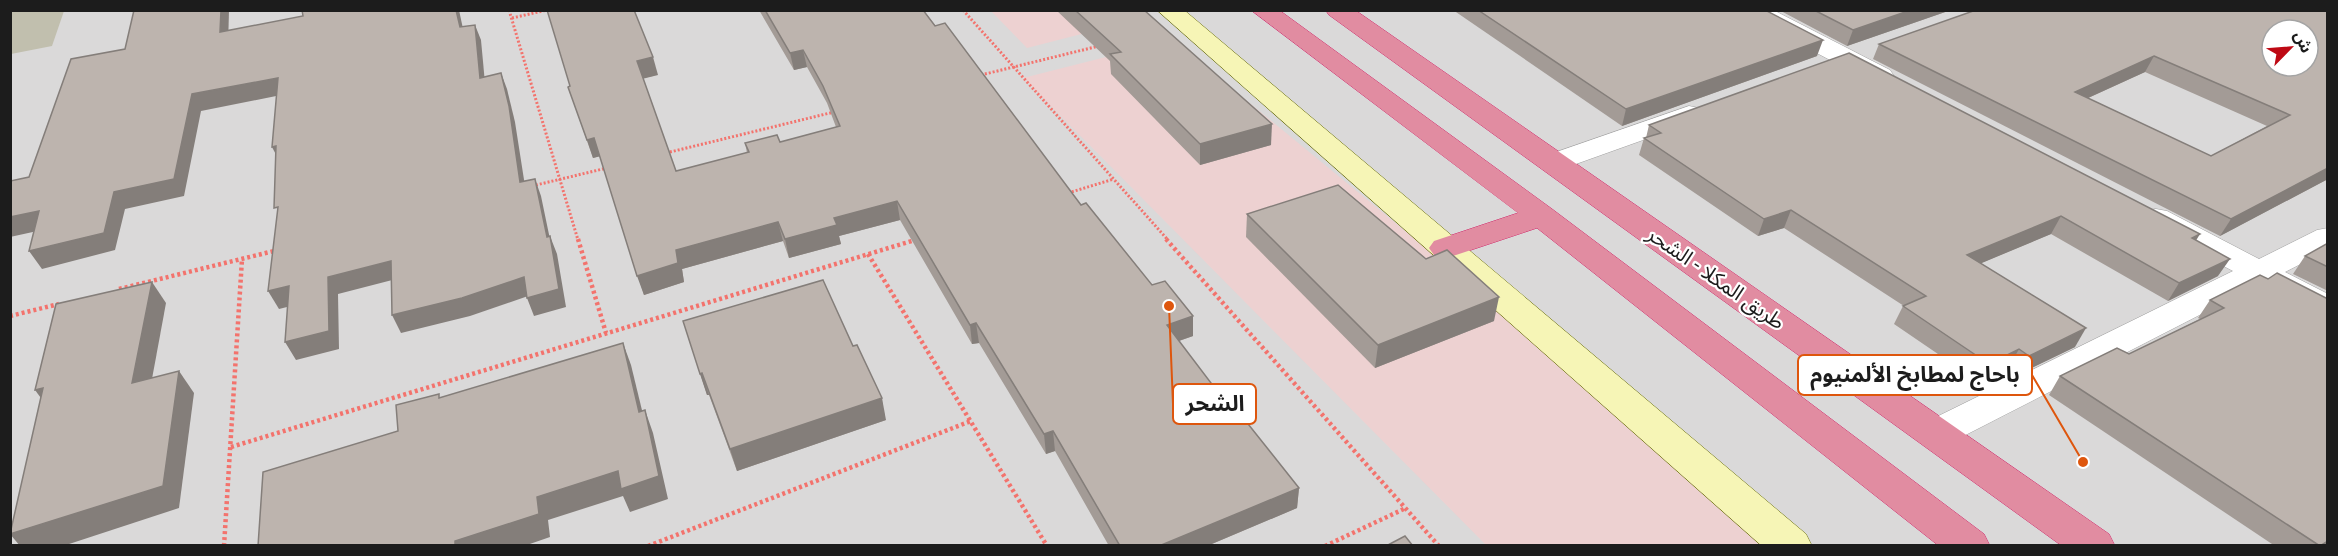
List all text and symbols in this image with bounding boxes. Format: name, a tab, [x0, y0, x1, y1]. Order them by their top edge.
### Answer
north arrow	[2260, 18, 2320, 78]
text: ش	[2290, 28, 2316, 56]
street label: طريق المكلا - الشحر	[1641, 221, 1789, 335]
callout: باحاج لمطابخ الألمنيوم	[1798, 355, 2032, 395]
text: باحاج لمطابخ الألمنيوم	[1810, 362, 2020, 391]
callout: الشحر	[1173, 384, 1256, 424]
text: الشحر	[1184, 391, 1245, 416]

